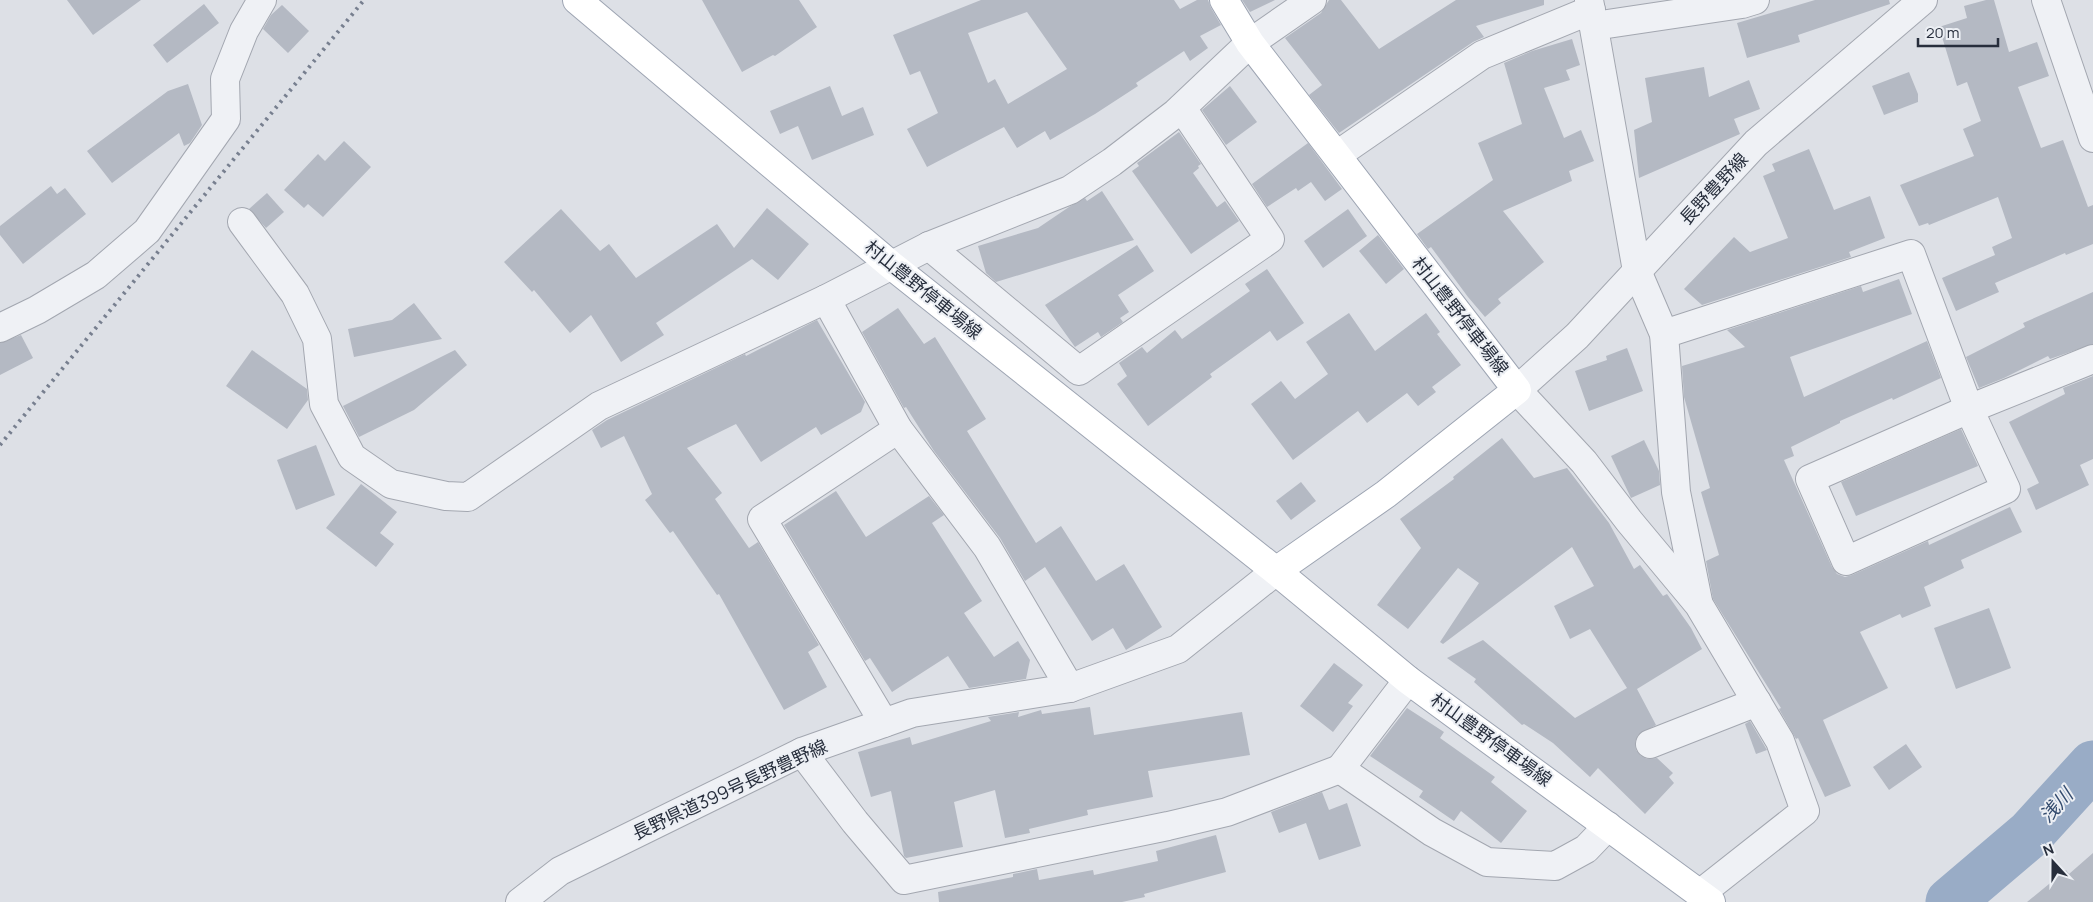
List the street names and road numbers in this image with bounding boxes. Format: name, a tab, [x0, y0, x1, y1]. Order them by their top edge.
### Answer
street label: 長野豊野線	[1674, 147, 1753, 229]
street label: 村山豊野停車場線	[860, 235, 987, 344]
street label: 村山豊野停車場線	[1407, 251, 1515, 380]
street label: 村山豊野停車場線	[1426, 687, 1557, 791]
street label: 長野県道399号長野豊野線	[628, 733, 831, 845]

